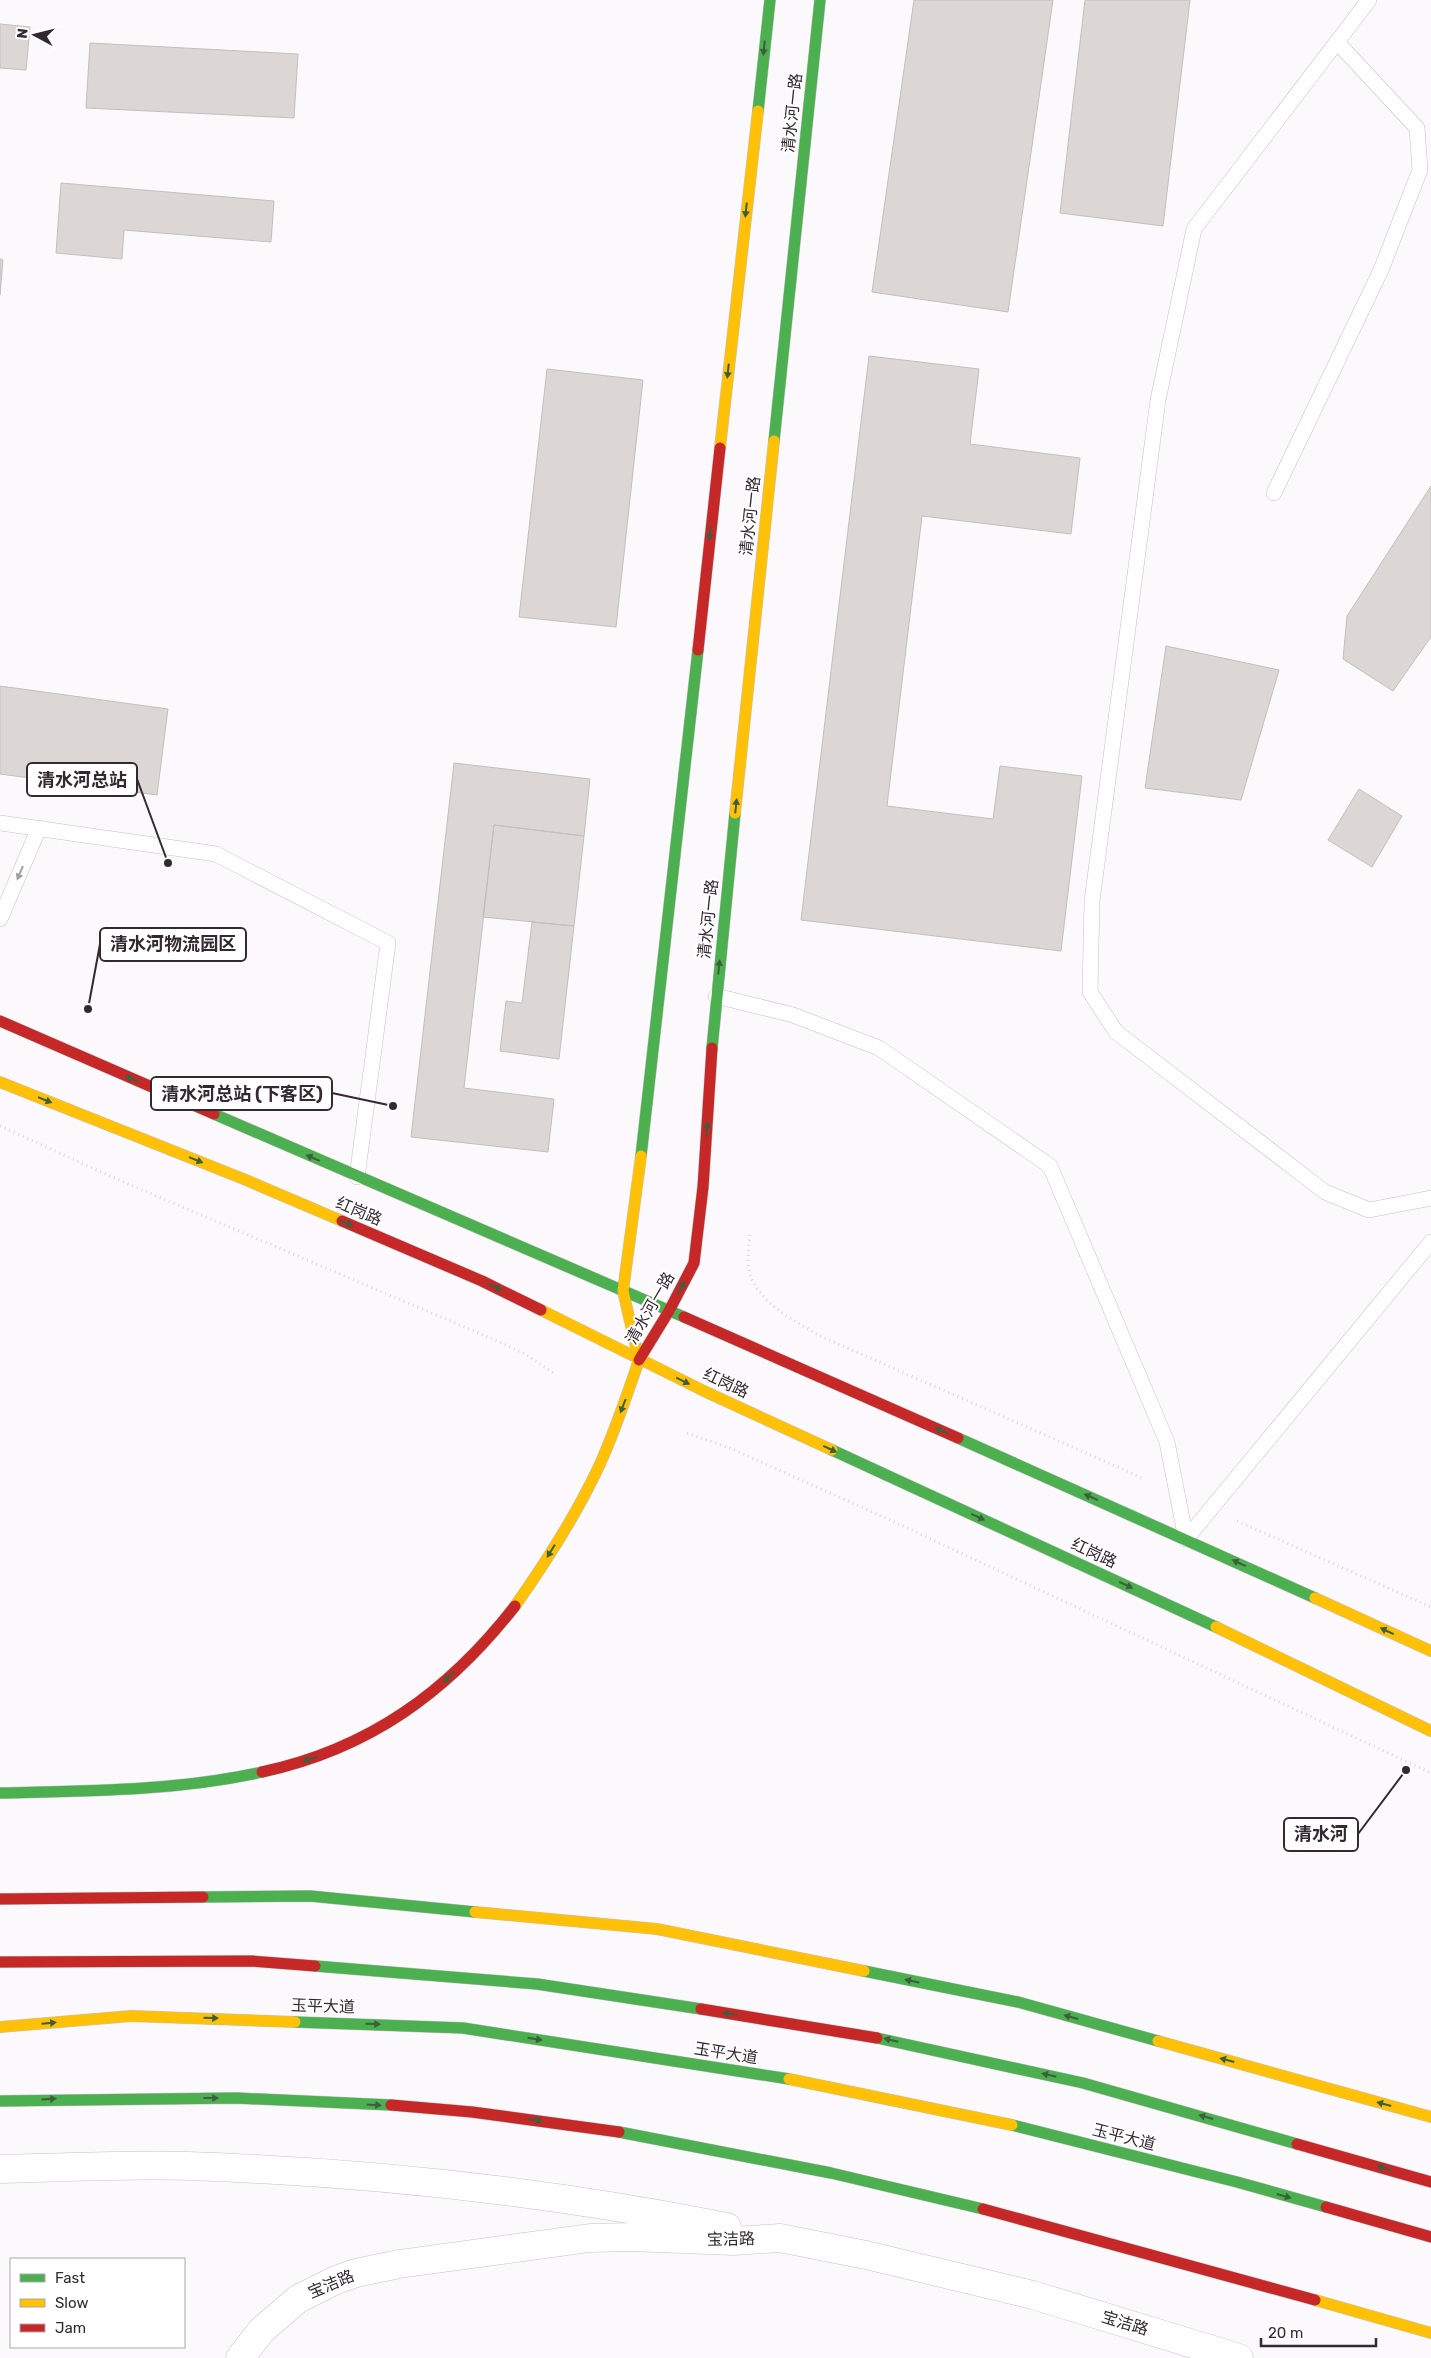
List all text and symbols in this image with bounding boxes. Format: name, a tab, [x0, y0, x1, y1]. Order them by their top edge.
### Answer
north arrow	[10, 10, 60, 60]
text: N	[14, 27, 32, 40]
one-way arrow	[760, 41, 768, 57]
street label: 清水河一路	[778, 72, 806, 154]
one-way arrow	[742, 202, 750, 218]
one-way arrow	[724, 364, 732, 380]
street label: 清水河一路	[736, 475, 764, 557]
one-way arrow	[706, 525, 714, 541]
callout: 清水河总站	[27, 763, 137, 796]
text: 清水河总站	[37, 769, 127, 791]
one-way arrow	[732, 797, 740, 813]
one-way arrow	[15, 866, 23, 880]
street label: 清水河一路	[694, 878, 722, 960]
callout: 清水河物流园区	[100, 928, 246, 961]
text: 清水河物流园区	[110, 933, 236, 955]
one-way arrow	[715, 959, 723, 975]
one-way arrow	[125, 1075, 139, 1083]
callout: 清水河总站 (下客区)	[151, 1077, 332, 1110]
text: 清水河总站 (下客区)	[161, 1083, 323, 1105]
one-way arrow	[38, 1096, 52, 1104]
one-way arrow	[703, 1121, 711, 1137]
one-way arrow	[306, 1153, 320, 1161]
one-way arrow	[189, 1156, 204, 1164]
street label: 红岗路	[333, 1193, 385, 1229]
one-way arrow	[339, 1219, 353, 1227]
street label: 清水河一路	[622, 1269, 678, 1347]
one-way arrow	[677, 1281, 685, 1295]
one-way arrow	[488, 1283, 502, 1291]
street label: 红岗路	[700, 1364, 752, 1402]
one-way arrow	[676, 1377, 690, 1385]
one-way arrow	[619, 1399, 627, 1414]
one-way arrow	[935, 1426, 949, 1434]
one-way arrow	[823, 1446, 837, 1454]
one-way arrow	[1084, 1492, 1098, 1500]
one-way arrow	[971, 1514, 985, 1522]
street label: 红岗路	[1068, 1534, 1120, 1572]
one-way arrow	[546, 1545, 555, 1558]
one-way arrow	[1232, 1558, 1246, 1566]
one-way arrow	[1118, 1581, 1133, 1590]
one-way arrow	[1380, 1626, 1394, 1634]
one-way arrow	[443, 1672, 456, 1683]
one-way arrow	[303, 1755, 318, 1763]
callout: 清水河	[1284, 1818, 1358, 1851]
text: 清水河	[1294, 1823, 1348, 1845]
one-way arrow	[905, 1977, 920, 1985]
street label: 玉平大道	[291, 1995, 355, 2017]
one-way arrow	[722, 2009, 738, 2017]
one-way arrow	[1063, 2013, 1078, 2021]
one-way arrow	[203, 2015, 219, 2023]
one-way arrow	[41, 2019, 57, 2027]
one-way arrow	[365, 2020, 381, 2028]
one-way arrow	[527, 2035, 543, 2043]
one-way arrow	[883, 2036, 898, 2044]
street label: 玉平大道	[693, 2039, 759, 2067]
one-way arrow	[1220, 2056, 1235, 2064]
one-way arrow	[1042, 2071, 1057, 2079]
one-way arrow	[203, 2094, 219, 2102]
one-way arrow	[41, 2095, 57, 2103]
one-way arrow	[1376, 2100, 1392, 2108]
one-way arrow	[366, 2101, 382, 2109]
one-way arrow	[1199, 2113, 1214, 2121]
one-way arrow	[528, 2116, 544, 2124]
street label: 玉平大道	[1091, 2120, 1157, 2154]
one-way arrow	[1377, 2164, 1392, 2172]
one-way arrow	[1276, 2192, 1291, 2200]
street label: 宝洁路	[707, 2229, 755, 2249]
legend	[10, 2258, 185, 2348]
street label: 宝洁路	[305, 2266, 357, 2302]
text: Fast	[55, 2269, 85, 2287]
text: Slow	[55, 2294, 88, 2312]
street label: 宝洁路	[1099, 2307, 1151, 2339]
scale bar	[1261, 2316, 1376, 2348]
text: Jam	[55, 2319, 86, 2337]
text: 20 m	[1268, 2324, 1303, 2342]

